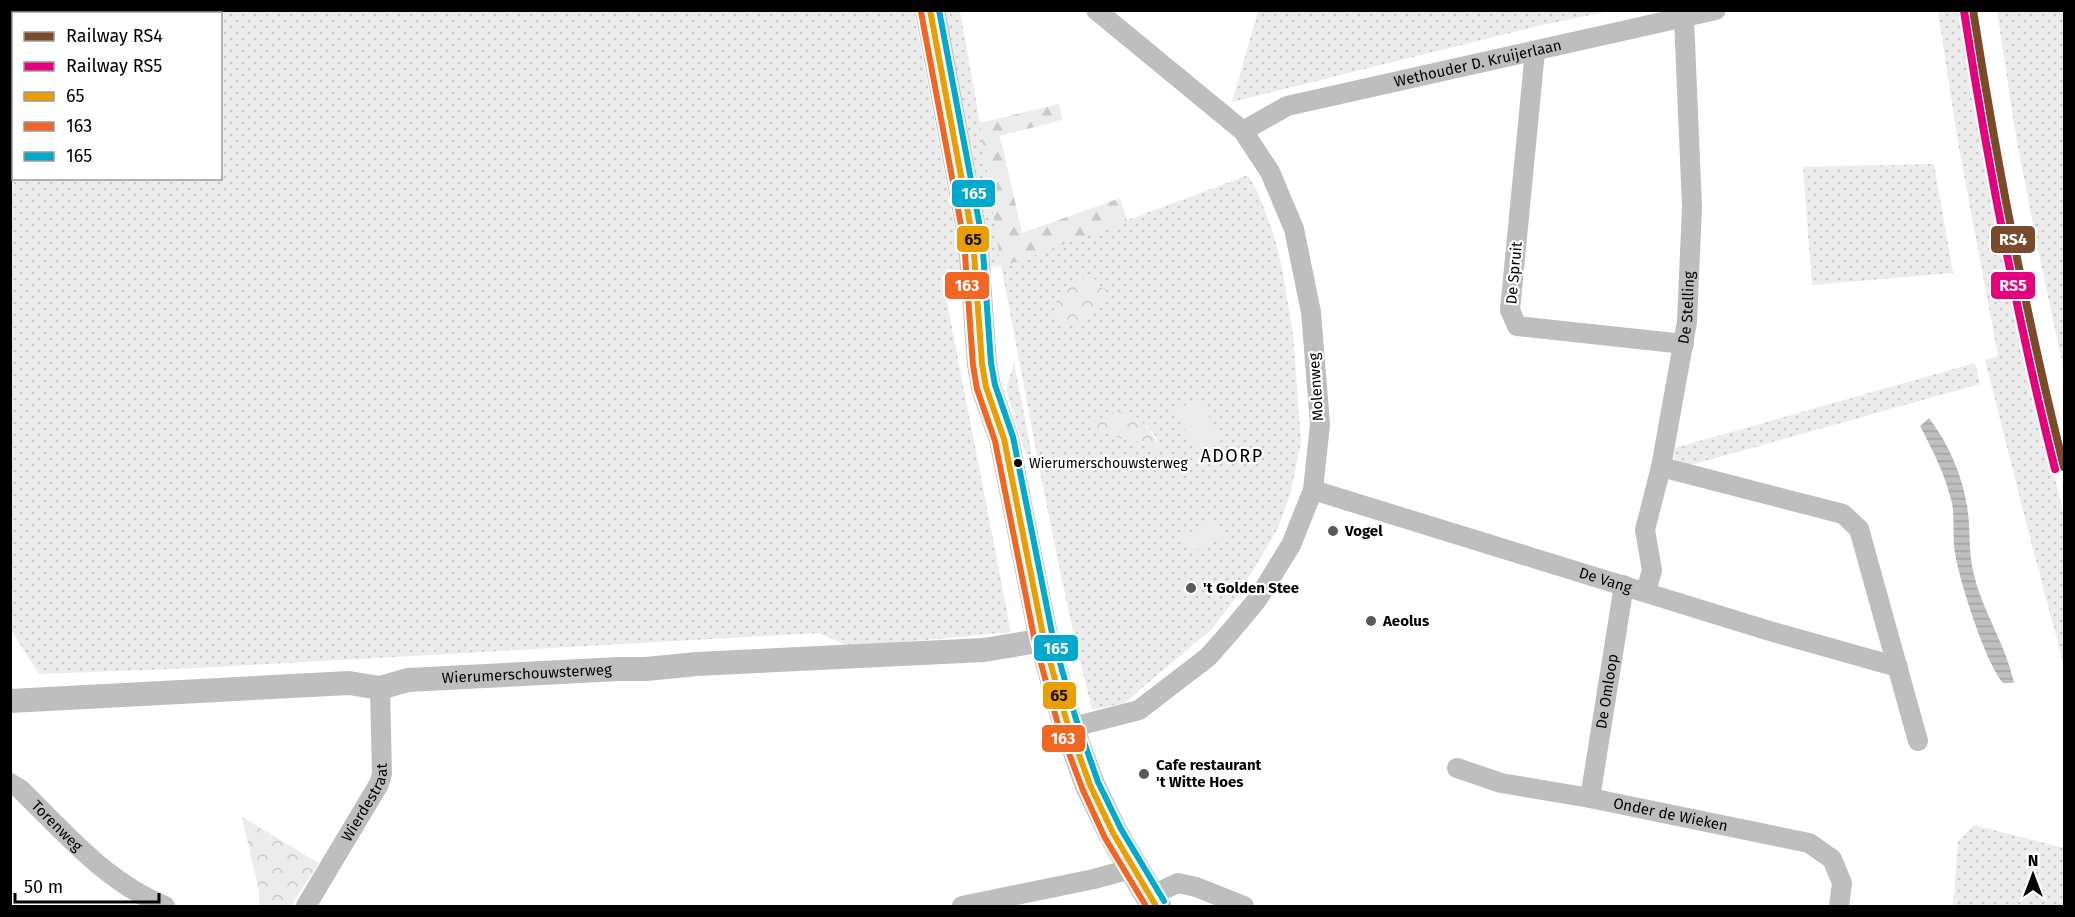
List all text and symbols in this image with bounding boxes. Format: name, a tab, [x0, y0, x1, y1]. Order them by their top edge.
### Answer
legend	[12, 12, 222, 180]
text: Railway RS4	[66, 25, 163, 47]
street label: Wethouder D. Kruijerlaan	[1392, 36, 1563, 91]
text: Railway RS5	[66, 55, 162, 77]
text: 65	[66, 85, 85, 107]
text: 163	[66, 115, 92, 137]
text: 165	[66, 145, 92, 167]
line badge: 165	[951, 179, 996, 208]
text: 165	[962, 184, 987, 203]
line badge: 65	[956, 225, 990, 253]
line badge: RS4	[1990, 225, 2036, 254]
text: 65	[964, 230, 982, 249]
text: RS4	[1999, 230, 2027, 249]
street label: De Spruit	[1502, 240, 1526, 305]
line badge: 163	[944, 271, 990, 300]
street label: De Stelling	[1674, 271, 1698, 346]
line badge: RS5	[1990, 271, 2036, 300]
text: 163	[955, 276, 979, 295]
text: RS5	[1999, 276, 2027, 295]
street label: Molenweg	[1305, 352, 1327, 422]
district label: ADORP	[1200, 445, 1264, 467]
place label: Wierumerschouwsterweg	[1029, 455, 1188, 472]
marker: Wierumerschouwsterweg	[1012, 457, 1024, 469]
place label: Vogel	[1344, 522, 1383, 540]
marker: Vogel	[1326, 524, 1340, 538]
street label: De Vang	[1577, 564, 1634, 597]
place label: 't Golden Stee	[1203, 579, 1299, 597]
marker: 't Golden Stee	[1184, 581, 1198, 595]
place label: Aeolus	[1382, 612, 1429, 630]
marker: Aeolus	[1364, 614, 1378, 628]
line badge: 165	[1033, 634, 1079, 662]
text: 165	[1044, 639, 1069, 658]
street label: De Omloop	[1592, 652, 1622, 730]
street label: Wierumerschouwsterweg	[441, 660, 612, 687]
line badge: 65	[1042, 681, 1077, 710]
text: 65	[1050, 686, 1068, 705]
line badge: 163	[1041, 724, 1086, 753]
text: 163	[1051, 729, 1075, 748]
place label: Cafe restaurant 't Witte Hoes	[1156, 756, 1262, 791]
street label: Wierdestraat	[338, 762, 391, 845]
marker: Cafe restaurant 't Witte Hoes	[1137, 767, 1151, 781]
street label: Onder de Wieken	[1612, 794, 1730, 835]
street label: Torenweg	[28, 797, 87, 855]
north arrow	[2003, 845, 2063, 905]
text: N	[2028, 851, 2038, 870]
scale bar	[15, 866, 159, 904]
text: 50 m	[24, 876, 63, 898]

